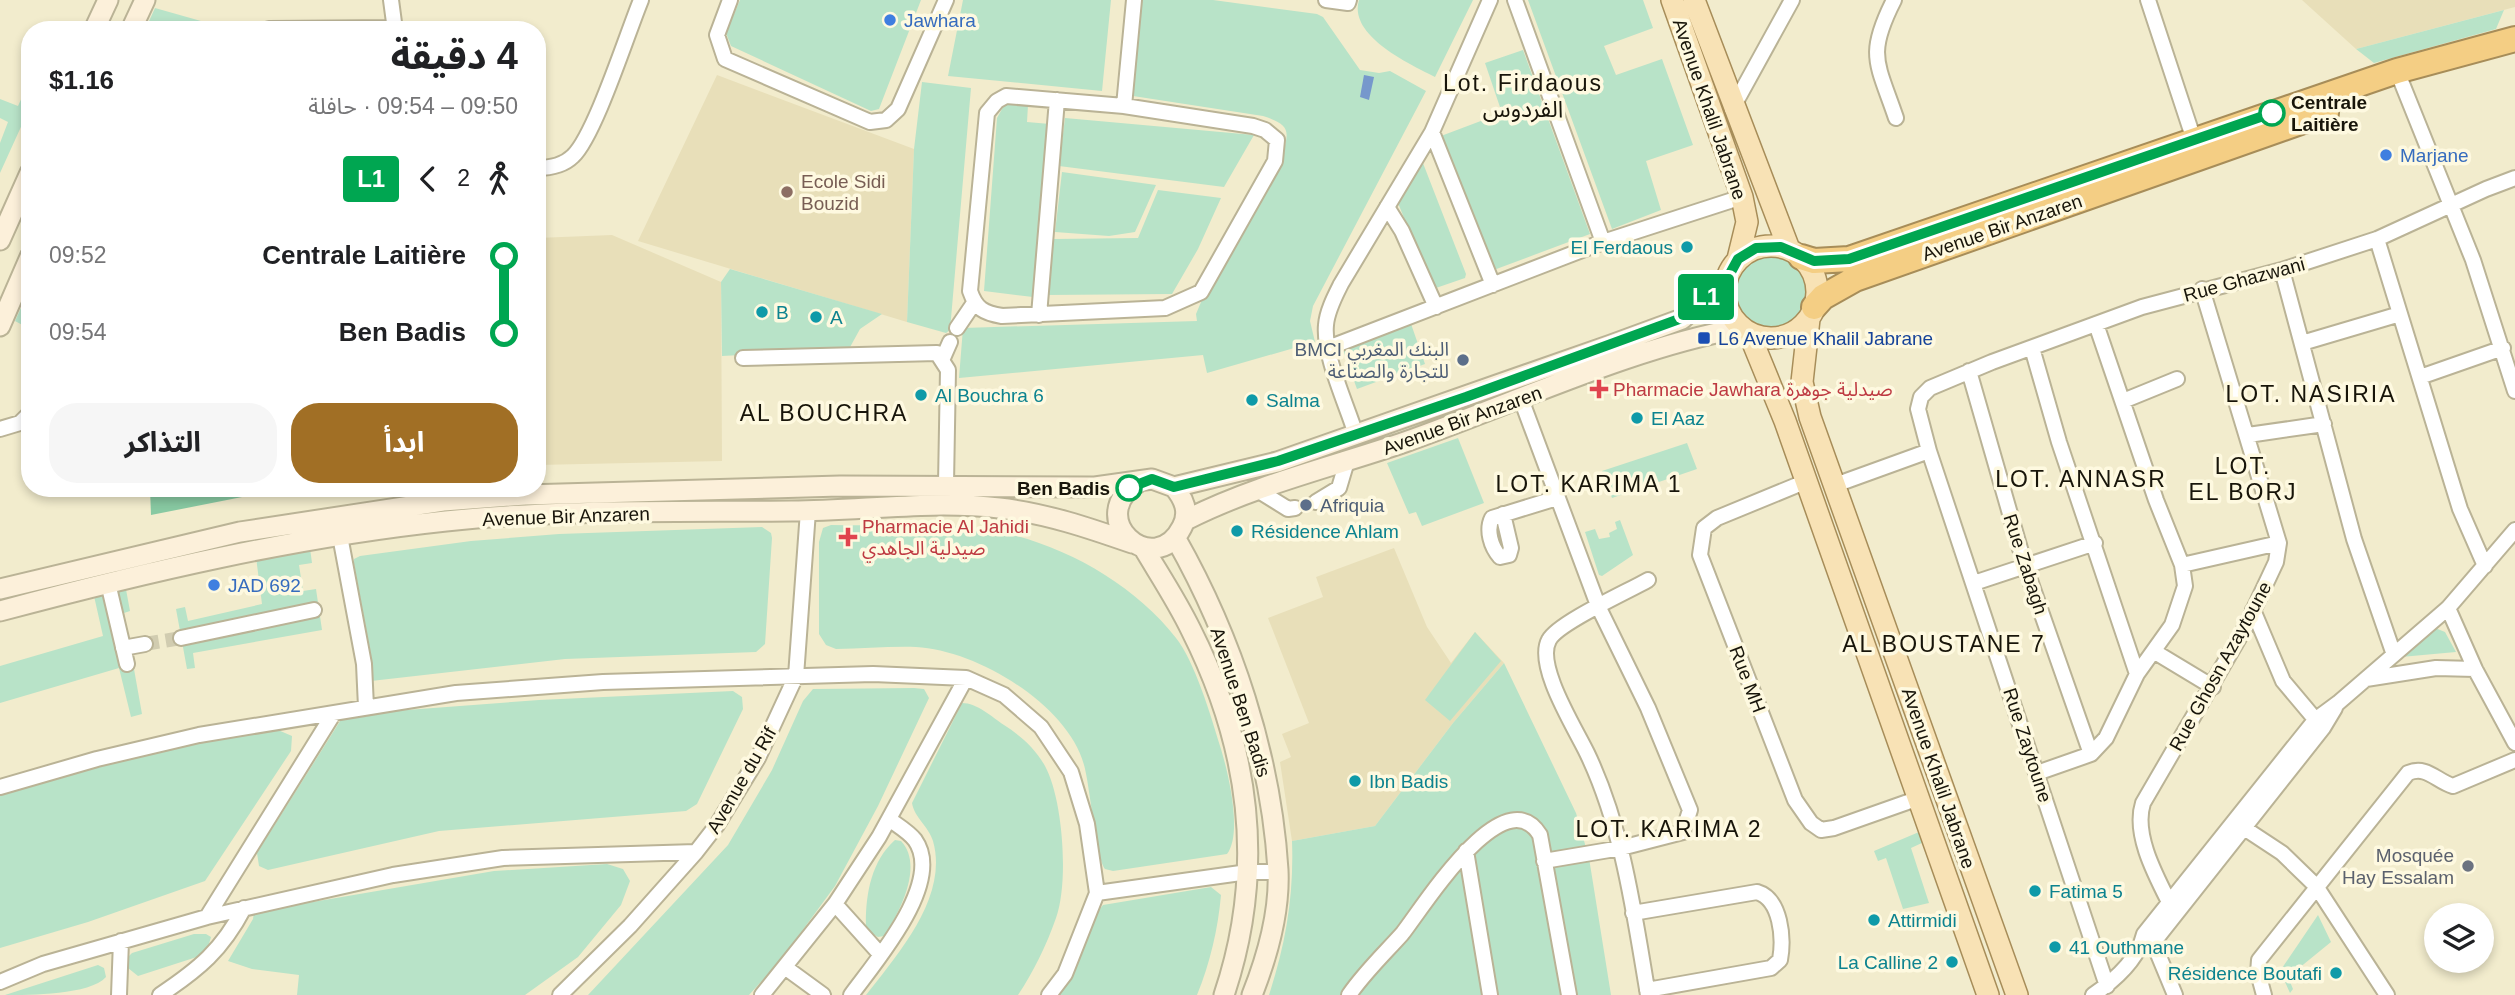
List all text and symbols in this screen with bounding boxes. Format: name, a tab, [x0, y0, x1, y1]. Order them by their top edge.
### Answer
place label: Jawhara	[904, 10, 976, 31]
marker: Jawhara	[882, 12, 898, 28]
street label: Avenue Khalil Jabrane	[1669, 16, 1750, 202]
text: 4 دقيقة	[391, 35, 518, 77]
text: $1.16	[49, 65, 114, 95]
district label: Lot. Firdaous الفردوس	[1443, 70, 1603, 123]
place label: Centrale Laitière	[2291, 92, 2367, 135]
text: 09:50 – 09:54 · حافلة	[308, 93, 518, 119]
marker: Centrale Laitière	[2259, 100, 2285, 126]
place label: Marjane	[2400, 145, 2469, 166]
marker: Marjane	[2378, 147, 2394, 163]
icon: back	[409, 160, 447, 198]
icon: walk	[480, 160, 518, 198]
text: L1	[357, 165, 385, 192]
text: 2	[457, 165, 470, 191]
place label: Ecole Sidi Bouzid	[801, 171, 886, 214]
marker: Ecole Sidi Bouzid	[779, 184, 795, 200]
street label: Avenue Bir Anzaren	[1920, 190, 2085, 265]
place label: El Ferdaous	[1571, 237, 1673, 258]
marker: El Ferdaous	[1679, 239, 1695, 255]
text: Centrale Laitière	[262, 240, 466, 270]
text: 09:52	[49, 242, 107, 268]
street label: Rue Ghazwani	[2181, 253, 2307, 306]
line badge: L1	[1674, 274, 1738, 320]
text: L1	[1692, 283, 1720, 310]
place label: B	[776, 302, 789, 323]
marker: B	[754, 304, 770, 320]
place label: A	[830, 307, 843, 328]
marker: A	[808, 309, 824, 325]
text: Ben Badis	[339, 317, 466, 347]
text: 09:54	[49, 319, 107, 345]
place label: L6 Avenue Khalil Jabrane	[1718, 328, 1933, 349]
marker: L6 Avenue Khalil Jabrane	[1696, 330, 1712, 346]
place label: BMCI البنك المغربي للتجارة والصناعة	[1295, 339, 1449, 383]
marker: BMCI البنك المغربي للتجارة والصناعة	[1455, 352, 1471, 368]
place label: Pharmacie Jawhara صيدلية جوهرة	[1613, 379, 1893, 401]
marker: Pharmacie Jawhara صيدلية جوهرة	[1591, 381, 1607, 397]
district label: LOT. NASIRIA	[2226, 381, 2396, 407]
street label: Avenue Bir Anzaren	[1380, 382, 1545, 459]
place label: Al Bouchra 6	[935, 385, 1044, 406]
marker: Al Bouchra 6	[913, 387, 929, 403]
place label: Salma	[1266, 390, 1320, 411]
marker: Salma	[1244, 392, 1260, 408]
district label: AL BOUCHRA	[740, 400, 908, 426]
button: التذاكر	[49, 403, 277, 483]
button: ابدأ	[291, 403, 518, 483]
place label: El Aaz	[1651, 408, 1705, 429]
marker: El Aaz	[1629, 410, 1645, 426]
district label: LOT. EL BORJ	[2188, 453, 2298, 505]
district label: LOT. ANNASR	[1995, 466, 2167, 492]
district label: LOT. KARIMA 1	[1495, 471, 1683, 497]
marker: Ben Badis	[1116, 475, 1142, 501]
place label: Ben Badis	[1017, 478, 1110, 499]
place label: Afriquia	[1320, 495, 1385, 516]
marker: Afriquia	[1298, 497, 1314, 513]
street label: Avenue Bir Anzaren	[482, 503, 650, 530]
street label: Rue Zabagh	[1999, 511, 2052, 617]
place label: Pharmacie Al Jahidi صيدلية الجاهدي	[862, 516, 1029, 563]
place label: Résidence Ahlam	[1251, 521, 1399, 542]
marker: Résidence Ahlam	[1229, 523, 1245, 539]
marker: Pharmacie Al Jahidi صيدلية الجاهدي	[840, 529, 856, 545]
place label: JAD 692	[228, 575, 301, 596]
marker: JAD 692	[206, 577, 222, 593]
street label: Rue Ghosn Azaytoune	[2165, 578, 2276, 754]
street label: Avenue Ben Badis	[1206, 625, 1275, 780]
district label: AL BOUSTANE 7	[1842, 631, 2046, 657]
street label: Rue MH	[1725, 643, 1770, 715]
street label: Avenue Khalil Jabrane	[1898, 685, 1979, 871]
street label: Rue Zaytoune	[1999, 685, 2056, 805]
street label: Avenue du Rif	[703, 723, 781, 837]
place label: Ibn Badis	[1369, 771, 1448, 792]
marker: Ibn Badis	[1347, 773, 1363, 789]
district label: LOT. KARIMA 2	[1575, 816, 1763, 842]
place label: Mosquée Hay Essalam	[2342, 845, 2454, 888]
marker: Mosquée Hay Essalam	[2460, 858, 2476, 874]
place label: Fatima 5	[2049, 881, 2123, 902]
marker: Fatima 5	[2027, 883, 2043, 899]
map controls	[2424, 903, 2494, 973]
button: layers	[2424, 903, 2494, 973]
place label: Attirmidi	[1888, 910, 1957, 931]
marker: Attirmidi	[1866, 912, 1882, 928]
place label: 41 Outhmane	[2069, 937, 2184, 958]
marker: 41 Outhmane	[2047, 939, 2063, 955]
place label: La Calline 2	[1838, 952, 1938, 973]
marker: La Calline 2	[1944, 954, 1960, 970]
place label: Résidence Boutafi	[2168, 963, 2322, 984]
marker: Résidence Boutafi	[2328, 965, 2344, 981]

